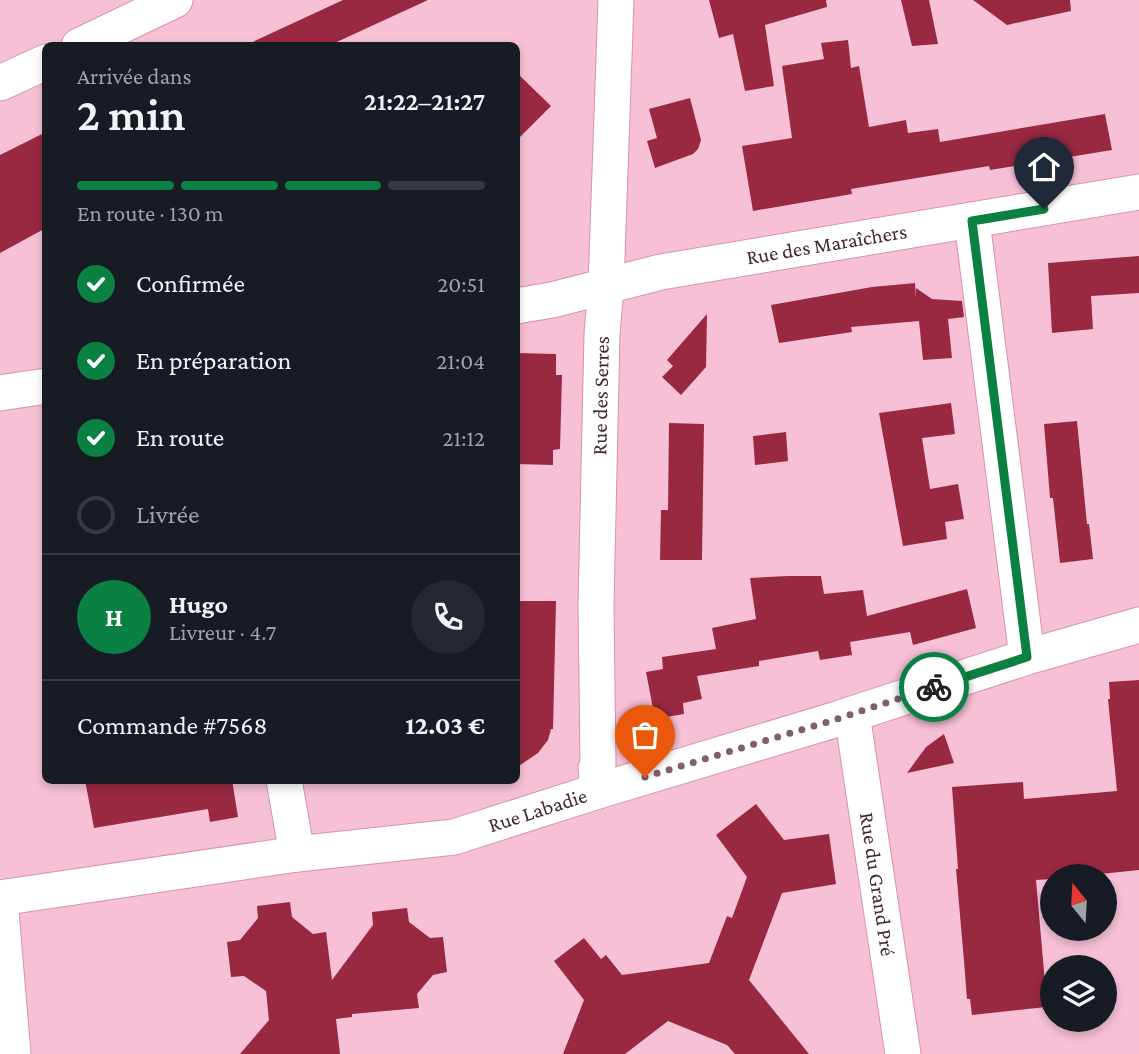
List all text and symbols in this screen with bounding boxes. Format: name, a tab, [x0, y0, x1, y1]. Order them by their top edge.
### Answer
text: Arrivée dans	[77, 63, 192, 89]
text: 21:22–21:27	[364, 87, 485, 116]
text: 2 min	[77, 89, 185, 140]
pin	[1014, 137, 1074, 209]
icon: home	[1025, 148, 1063, 186]
text: En route · 130 m	[77, 200, 224, 226]
street label: Rue des Maraîchers	[745, 219, 909, 270]
icon: check	[77, 265, 115, 303]
text: Confirmée	[136, 269, 245, 298]
text: 20:51	[437, 271, 485, 297]
street label: Rue des Serres	[587, 336, 614, 455]
icon: check	[77, 342, 115, 380]
text: En préparation	[136, 346, 291, 375]
text: 21:04	[436, 348, 485, 374]
icon: check	[77, 419, 115, 457]
text: En route	[136, 423, 224, 452]
text: 21:12	[443, 425, 485, 451]
text: Livrée	[136, 500, 199, 529]
button: phone	[411, 580, 485, 654]
text: Hugo	[169, 590, 228, 619]
text: H	[105, 603, 123, 632]
text: Livreur · 4.7	[169, 619, 276, 645]
courier	[899, 652, 969, 722]
icon: bike	[915, 668, 953, 706]
pin	[615, 705, 675, 777]
text: Commande #7568	[77, 711, 267, 740]
text: 12.03 €	[405, 711, 485, 740]
icon: bag	[626, 716, 664, 754]
street label: Rue Labadie	[485, 783, 590, 837]
street label: Rue du Grand Pré	[855, 811, 900, 958]
north arrow	[1040, 864, 1116, 942]
map controls	[1040, 864, 1117, 1032]
button: layers	[1040, 955, 1117, 1032]

